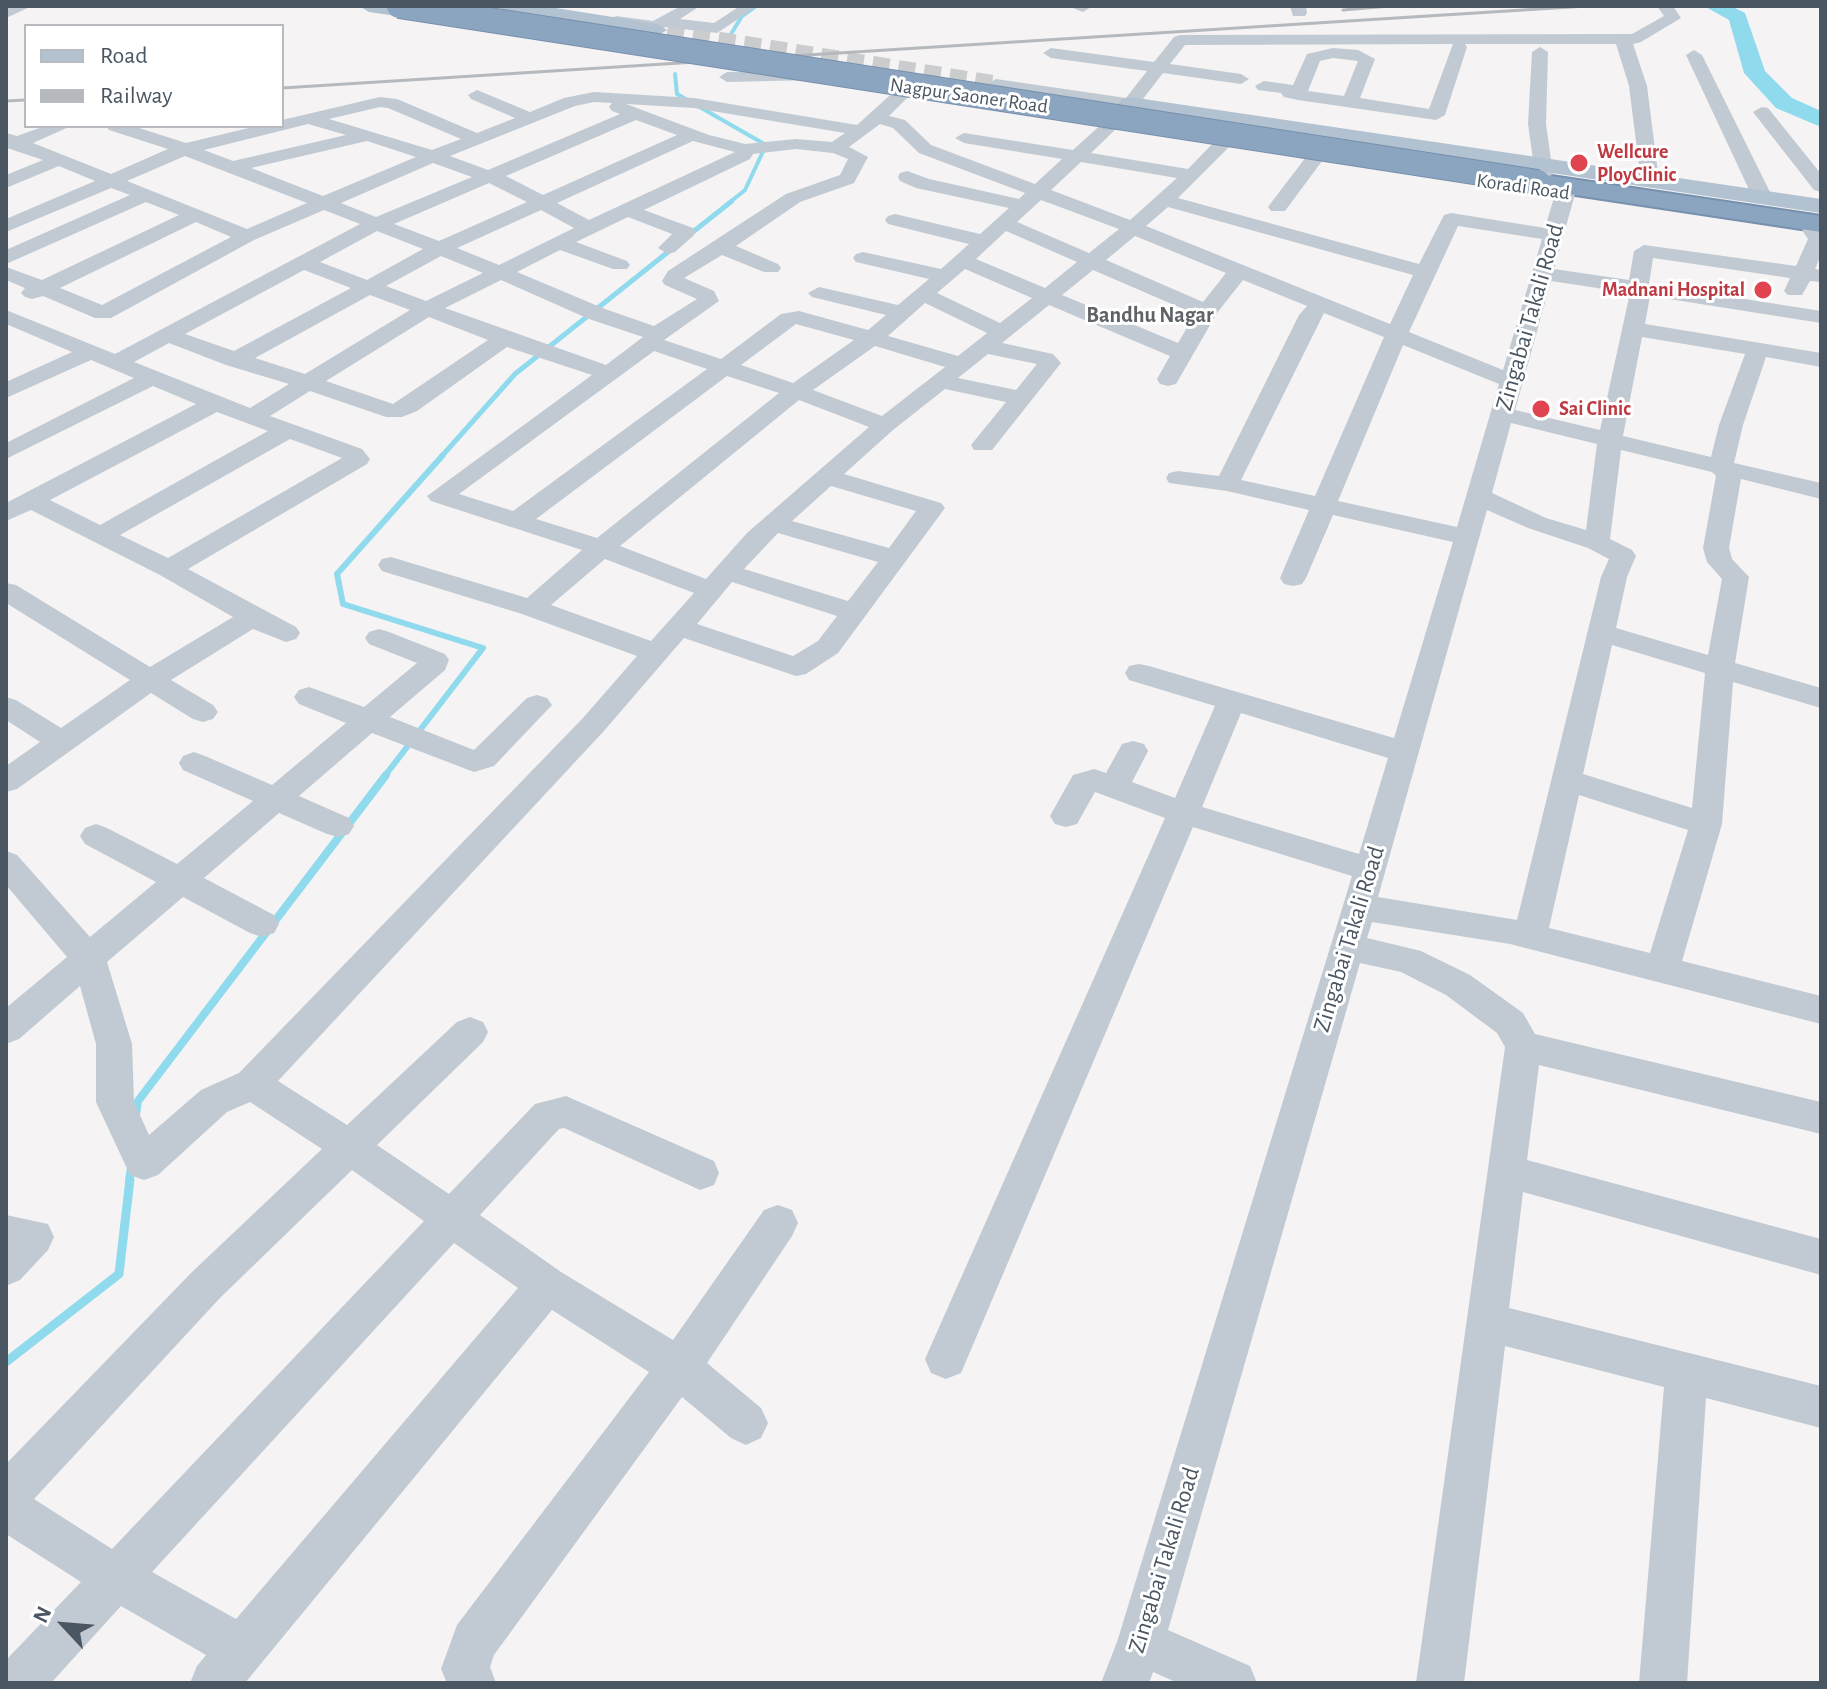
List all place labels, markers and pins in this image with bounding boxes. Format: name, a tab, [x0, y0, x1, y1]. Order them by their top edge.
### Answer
place label: Wellcure PloyClinic	[1597, 140, 1676, 187]
marker: Wellcure PloyClinic	[1568, 152, 1590, 174]
place label: Madnani Hospital	[1602, 278, 1745, 302]
marker: Madnani Hospital	[1752, 279, 1774, 301]
place label: Sai Clinic	[1559, 397, 1631, 421]
marker: Sai Clinic	[1530, 398, 1552, 420]

